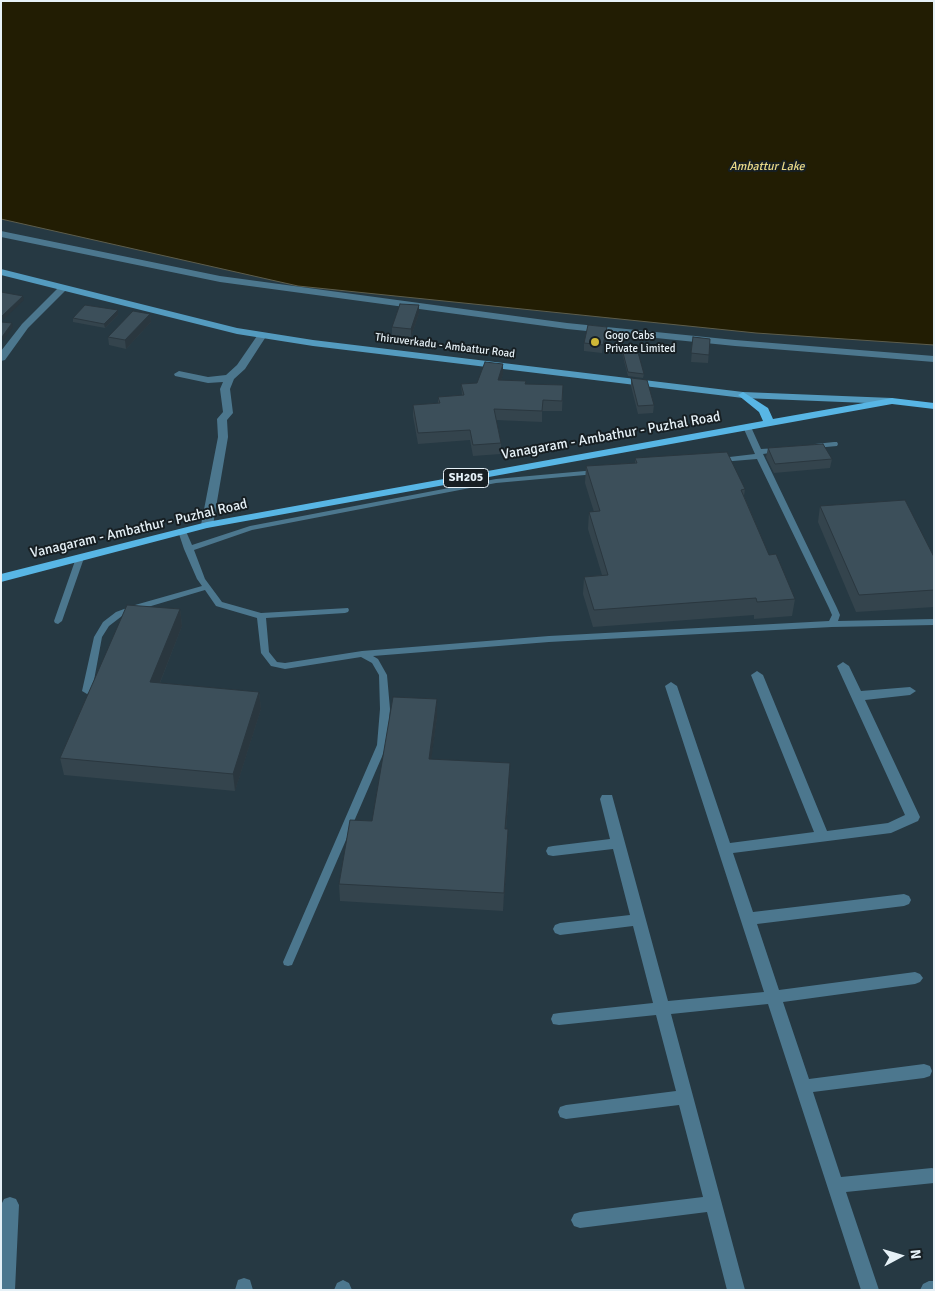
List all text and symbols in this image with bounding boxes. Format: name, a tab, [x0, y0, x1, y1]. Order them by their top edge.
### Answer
water label: Ambattur Lake	[729, 160, 805, 174]
place label: Gogo Cabs Private Limited	[605, 329, 676, 355]
street label: Thiruverkadu - Ambattur Road	[374, 331, 516, 361]
marker: Gogo Cabs Private Limited	[589, 336, 601, 348]
street label: Vanagaram - Ambathur - Puzhal Road	[500, 408, 722, 464]
road number: SH205	[444, 468, 488, 488]
street label: Vanagaram - Ambathur - Puzhal Road	[29, 496, 249, 562]
north arrow	[875, 1231, 925, 1281]
text: N	[906, 1249, 924, 1260]

